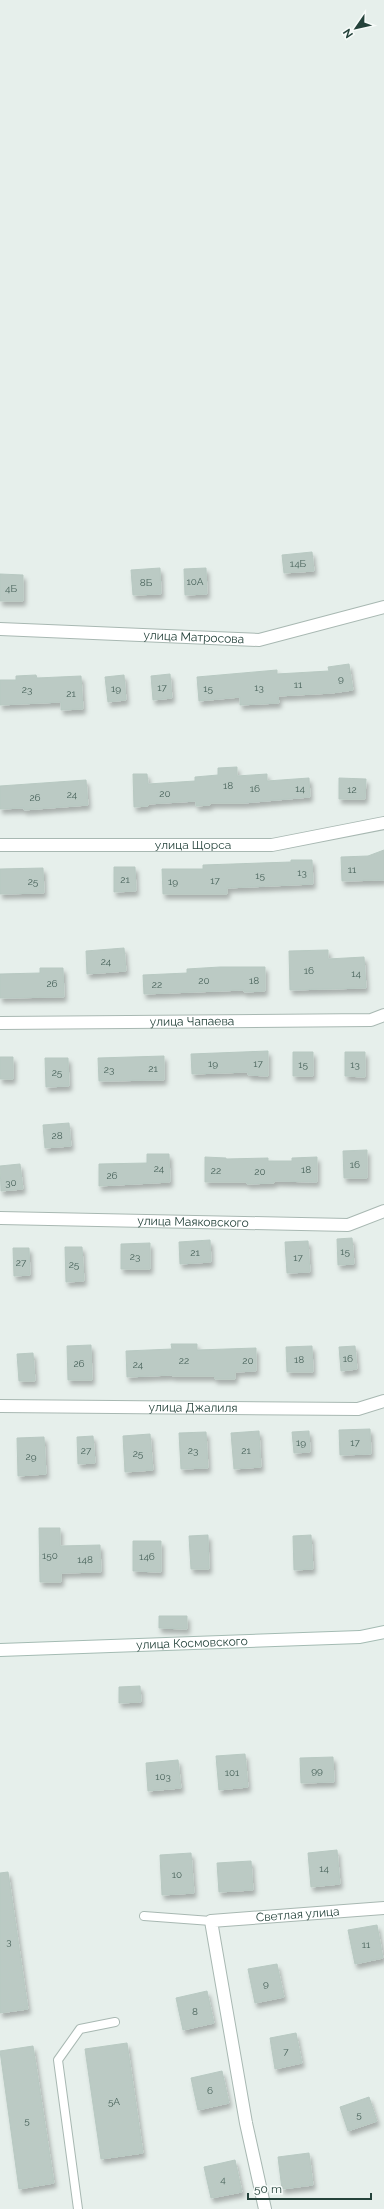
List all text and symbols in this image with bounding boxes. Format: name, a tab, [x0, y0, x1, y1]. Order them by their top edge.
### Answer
north arrow	[336, 8, 376, 48]
text: N	[340, 26, 356, 40]
house number: 14Б	[290, 558, 307, 569]
house number: 10А	[187, 576, 204, 587]
house number: 8Б	[140, 577, 153, 588]
house number: 4Б	[5, 583, 17, 594]
street label: улица Матросова	[143, 628, 245, 646]
house number: 9	[338, 673, 344, 684]
house number: 11	[294, 679, 303, 690]
house number: 17	[157, 682, 167, 693]
house number: 13	[254, 682, 264, 693]
house number: 19	[111, 683, 121, 694]
house number: 15	[203, 683, 213, 694]
house number: 23	[22, 684, 32, 695]
house number: 21	[66, 688, 76, 699]
house number: 18	[223, 780, 233, 791]
house number: 16	[250, 783, 260, 794]
house number: 14	[295, 783, 305, 794]
house number: 12	[347, 784, 357, 795]
house number: 20	[159, 788, 171, 799]
house number: 24	[67, 789, 78, 800]
house number: 26	[29, 792, 41, 803]
street label: улица Щорса	[155, 838, 231, 852]
house number: 11	[348, 864, 357, 875]
house number: 13	[297, 867, 307, 878]
house number: 15	[255, 870, 265, 881]
house number: 21	[120, 874, 130, 885]
house number: 17	[210, 875, 220, 886]
house number: 25	[28, 876, 39, 887]
house number: 19	[168, 876, 178, 887]
house number: 24	[101, 956, 112, 967]
house number: 16	[304, 965, 314, 976]
house number: 14	[351, 968, 361, 979]
house number: 20	[198, 975, 210, 986]
house number: 18	[249, 975, 259, 986]
house number: 26	[46, 978, 58, 989]
house number: 22	[152, 979, 162, 990]
street label: улица Чапаева	[150, 1014, 234, 1029]
house number: 19	[208, 1058, 218, 1069]
house number: 17	[253, 1058, 263, 1069]
house number: 15	[298, 1059, 308, 1070]
house number: 13	[350, 1059, 360, 1070]
house number: 21	[148, 1063, 158, 1074]
house number: 23	[104, 1064, 114, 1075]
house number: 25	[52, 1067, 63, 1078]
house number: 28	[51, 1130, 63, 1141]
house number: 16	[350, 1159, 360, 1170]
house number: 24	[154, 1163, 165, 1174]
house number: 18	[301, 1164, 311, 1175]
house number: 22	[211, 1165, 221, 1176]
house number: 20	[254, 1166, 266, 1177]
house number: 26	[106, 1170, 118, 1181]
house number: 30	[5, 1177, 17, 1188]
street label: улица Маяковского	[137, 1214, 249, 1230]
house number: 15	[340, 1246, 350, 1257]
house number: 21	[190, 1247, 200, 1258]
house number: 23	[130, 1251, 140, 1262]
house number: 17	[293, 1252, 303, 1263]
house number: 27	[16, 1257, 27, 1268]
house number: 25	[69, 1259, 80, 1270]
house number: 16	[343, 1353, 353, 1364]
house number: 18	[294, 1354, 304, 1365]
house number: 22	[179, 1355, 189, 1366]
house number: 20	[242, 1355, 254, 1366]
house number: 26	[73, 1358, 85, 1369]
house number: 24	[133, 1359, 144, 1370]
street label: улица Джалиля	[148, 1400, 238, 1415]
house number: 19	[296, 1437, 306, 1448]
house number: 17	[350, 1437, 360, 1448]
house number: 27	[81, 1445, 92, 1456]
house number: 23	[188, 1445, 198, 1456]
house number: 21	[241, 1445, 251, 1456]
house number: 25	[133, 1448, 144, 1459]
house number: 29	[25, 1451, 37, 1462]
house number: 150	[42, 1550, 58, 1561]
house number: 146	[139, 1551, 155, 1562]
house number: 148	[77, 1554, 93, 1565]
street label: улица Космовского	[136, 1634, 248, 1652]
house number: 99	[311, 1765, 323, 1776]
house number: 101	[225, 1767, 240, 1778]
house number: 103	[155, 1771, 171, 1782]
house number: 14	[319, 1863, 329, 1874]
house number: 10	[172, 1869, 182, 1880]
street label: Светлая улица	[255, 1904, 340, 1925]
house number: 3	[6, 1936, 12, 1947]
house number: 11	[362, 1939, 371, 1950]
house number: 9	[263, 1978, 269, 1989]
house number: 8	[192, 2006, 198, 2017]
house number: 7	[283, 2046, 289, 2057]
house number: 6	[207, 2085, 213, 2096]
house number: 5А	[108, 2096, 120, 2107]
house number: 5	[356, 2109, 362, 2120]
house number: 5	[24, 2115, 30, 2126]
house number: 4	[220, 2174, 226, 2185]
scale bar	[248, 2175, 371, 2201]
text: 50 m	[254, 2182, 282, 2196]

